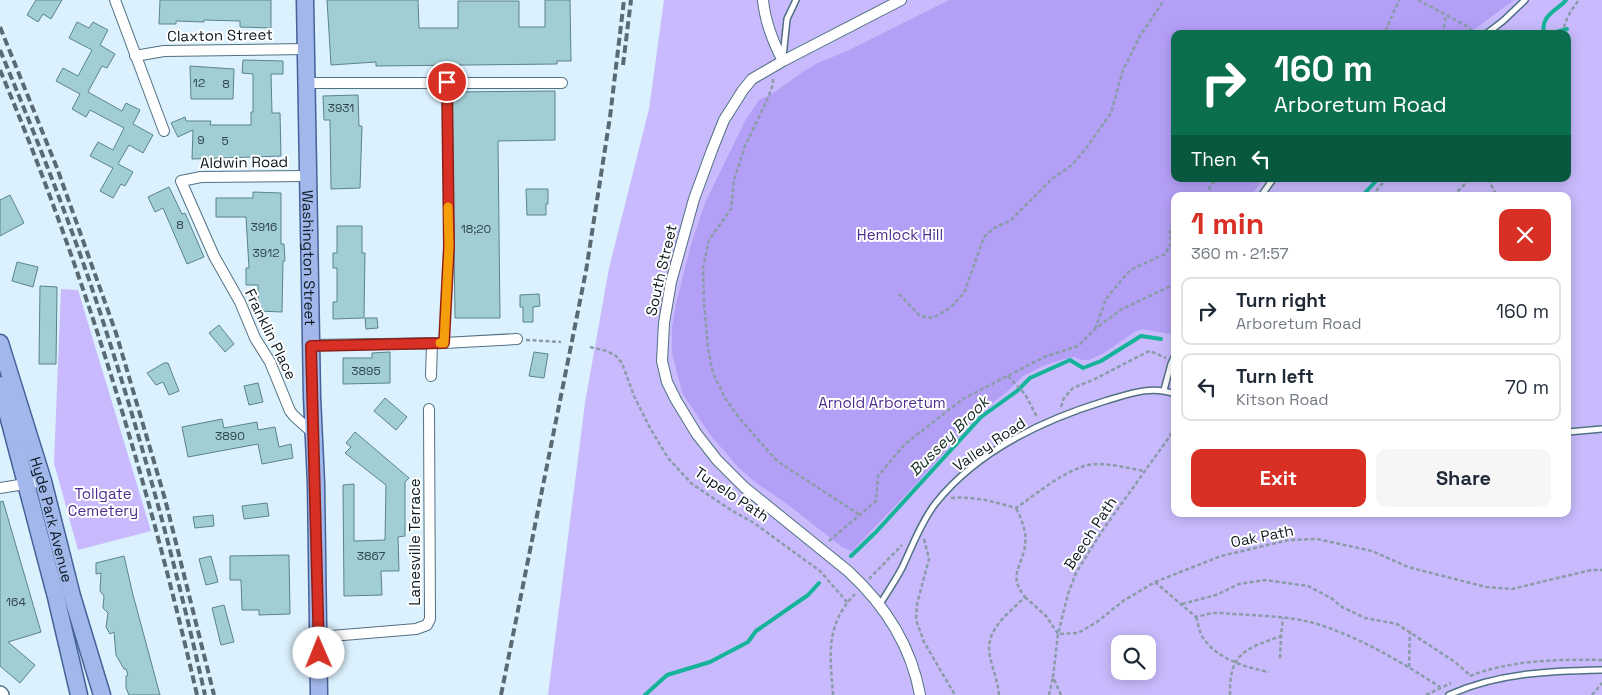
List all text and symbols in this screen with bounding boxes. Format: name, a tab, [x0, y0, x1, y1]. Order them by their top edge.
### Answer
street label: Claxton Street	[167, 25, 273, 45]
text: 160 m	[1274, 47, 1373, 91]
icon: right	[1191, 50, 1256, 115]
pin	[426, 61, 468, 103]
icon: arrive	[433, 68, 461, 96]
house number: 12	[193, 75, 205, 91]
house number: 8	[222, 76, 230, 92]
text: Arboretum Road	[1274, 90, 1447, 118]
house number: 3931	[328, 100, 354, 116]
house number: 9	[197, 132, 205, 148]
house number: 5	[221, 133, 229, 149]
icon: left	[1247, 145, 1275, 173]
text: Then	[1191, 147, 1237, 172]
street label: Aldwin Road	[200, 152, 288, 172]
street label: Washington Street	[299, 190, 320, 326]
text: 1 min	[1191, 204, 1264, 243]
button: close	[1499, 209, 1551, 261]
house number: 8	[176, 217, 184, 233]
house number: 3916	[251, 219, 277, 235]
house number: 18;20	[461, 221, 491, 237]
street label: South Street	[641, 222, 681, 318]
park label: Hemlock Hill	[857, 225, 943, 244]
text: 360 m · 21:57	[1191, 243, 1289, 264]
house number: 3912	[253, 245, 279, 261]
street label: Franklin Place	[241, 285, 301, 383]
text: Turn right	[1236, 288, 1326, 313]
icon: right	[1193, 297, 1221, 325]
text: 160 m	[1496, 299, 1549, 324]
text: Arboretum Road	[1236, 313, 1362, 334]
house number: 3895	[351, 363, 381, 379]
text: Turn left	[1236, 364, 1314, 389]
icon: left	[1193, 373, 1221, 401]
text: 70 m	[1505, 375, 1549, 400]
text: Kitson Road	[1236, 389, 1329, 410]
water label: Bussey Brook	[904, 390, 995, 481]
park label: Arnold Arboretum	[818, 393, 946, 412]
street label: Valley Road	[949, 413, 1029, 475]
house number: 3890	[215, 428, 245, 444]
button: Exit	[1191, 449, 1366, 507]
button: Share	[1376, 449, 1551, 507]
street label: Hyde Park Avenue	[26, 454, 78, 584]
street label: Tupelo Path	[691, 462, 773, 526]
street label: Lanesville Terrace	[405, 478, 424, 606]
park label: Tollgate Cemetery	[68, 484, 138, 520]
street label: Beech Path	[1059, 493, 1121, 573]
street label: Oak Path	[1229, 521, 1295, 551]
house number: 3867	[357, 548, 386, 564]
house number: 164	[6, 594, 26, 610]
position arrow	[292, 626, 344, 678]
map controls	[1111, 635, 1156, 680]
button: search	[1111, 635, 1156, 680]

